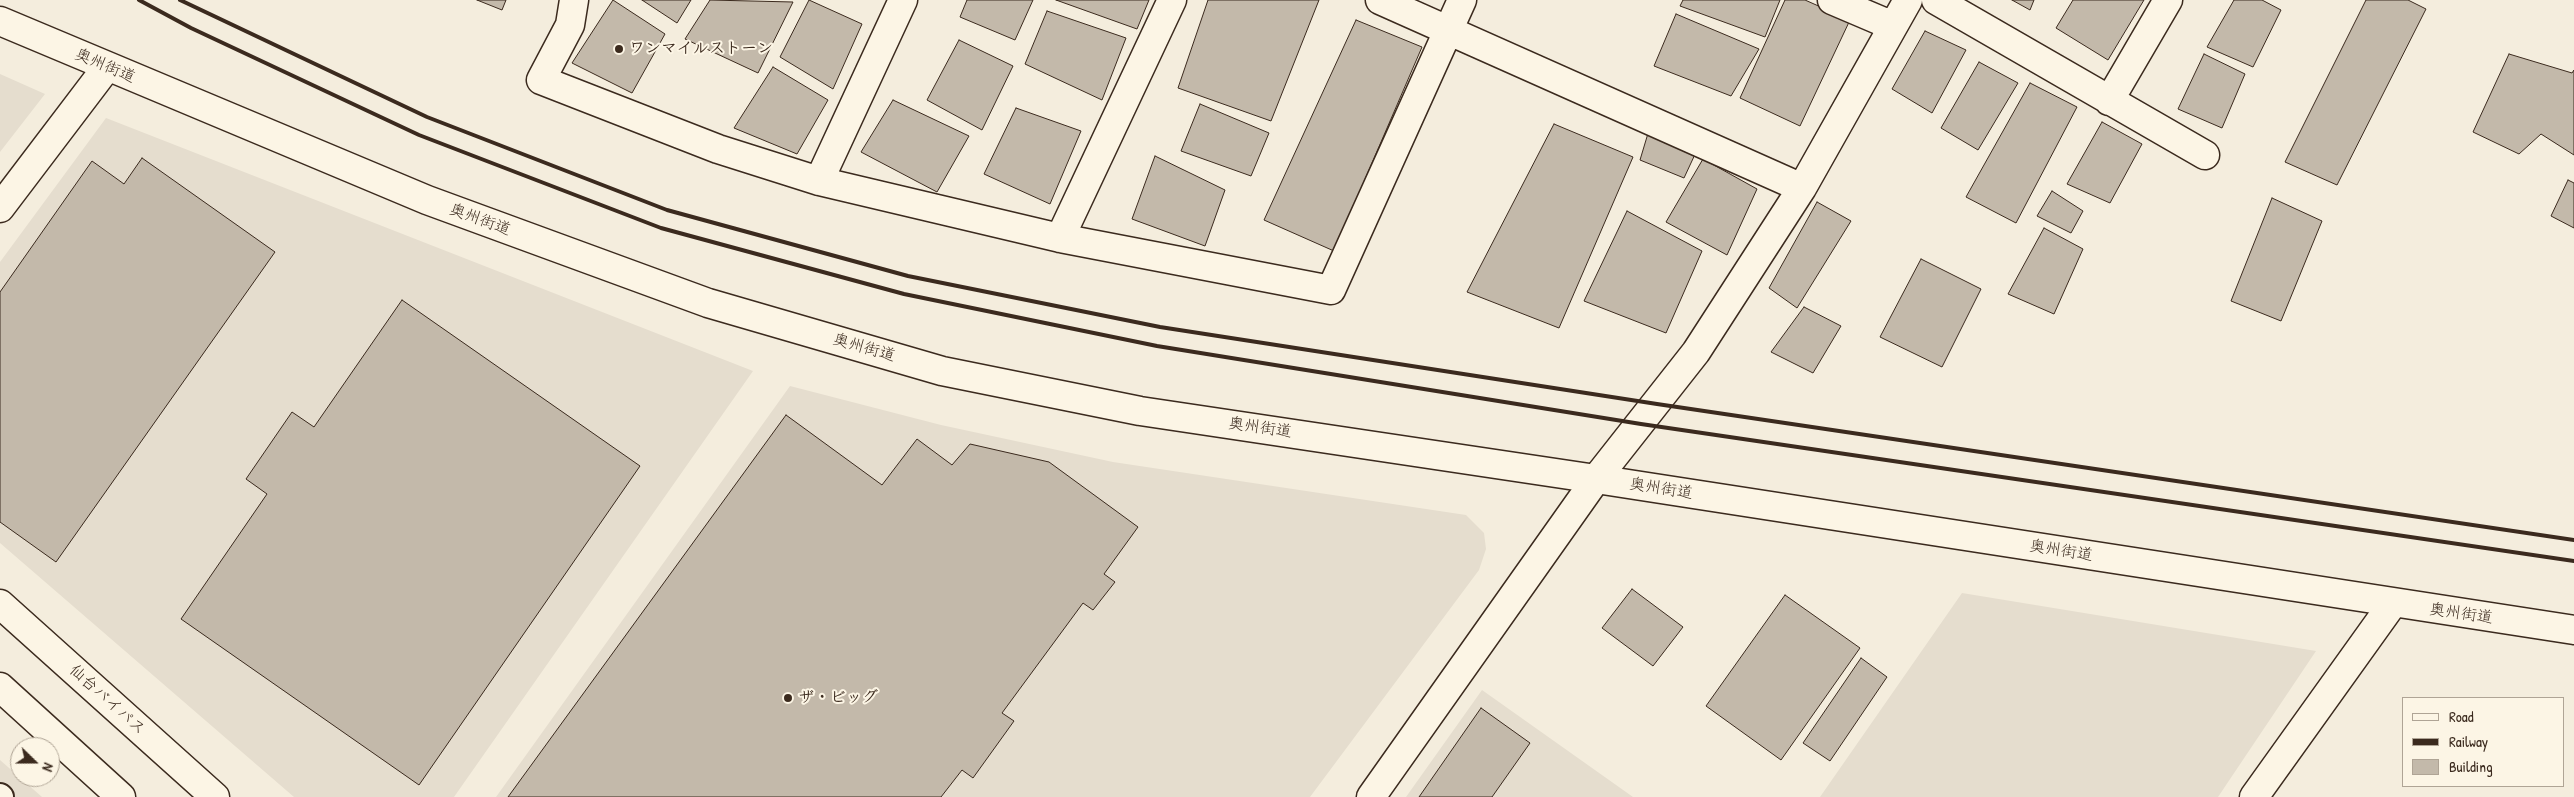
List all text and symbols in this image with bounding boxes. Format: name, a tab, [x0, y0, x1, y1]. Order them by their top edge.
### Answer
place label: ワンマイルストーン	[629, 39, 773, 59]
marker: ワンマイルストーン	[613, 43, 625, 55]
street label: 奥州街道	[72, 45, 138, 87]
street label: 奥州街道	[447, 200, 513, 240]
street label: 奥州街道	[831, 330, 897, 366]
street label: 奥州街道	[1227, 414, 1293, 442]
street label: 奥州街道	[1628, 475, 1694, 503]
street label: 奥州街道	[2028, 537, 2094, 565]
street label: 奥州街道	[2428, 600, 2494, 628]
street label: 仙台バイパス	[65, 661, 149, 739]
place label: ザ・ビッグ	[798, 688, 878, 708]
marker: ザ・ビッグ	[782, 692, 794, 704]
legend	[2402, 697, 2564, 787]
text: Road	[2449, 706, 2474, 727]
text: Railway	[2449, 731, 2488, 752]
north arrow	[10, 737, 60, 787]
text: Building	[2449, 756, 2493, 777]
text: N	[38, 760, 59, 774]

